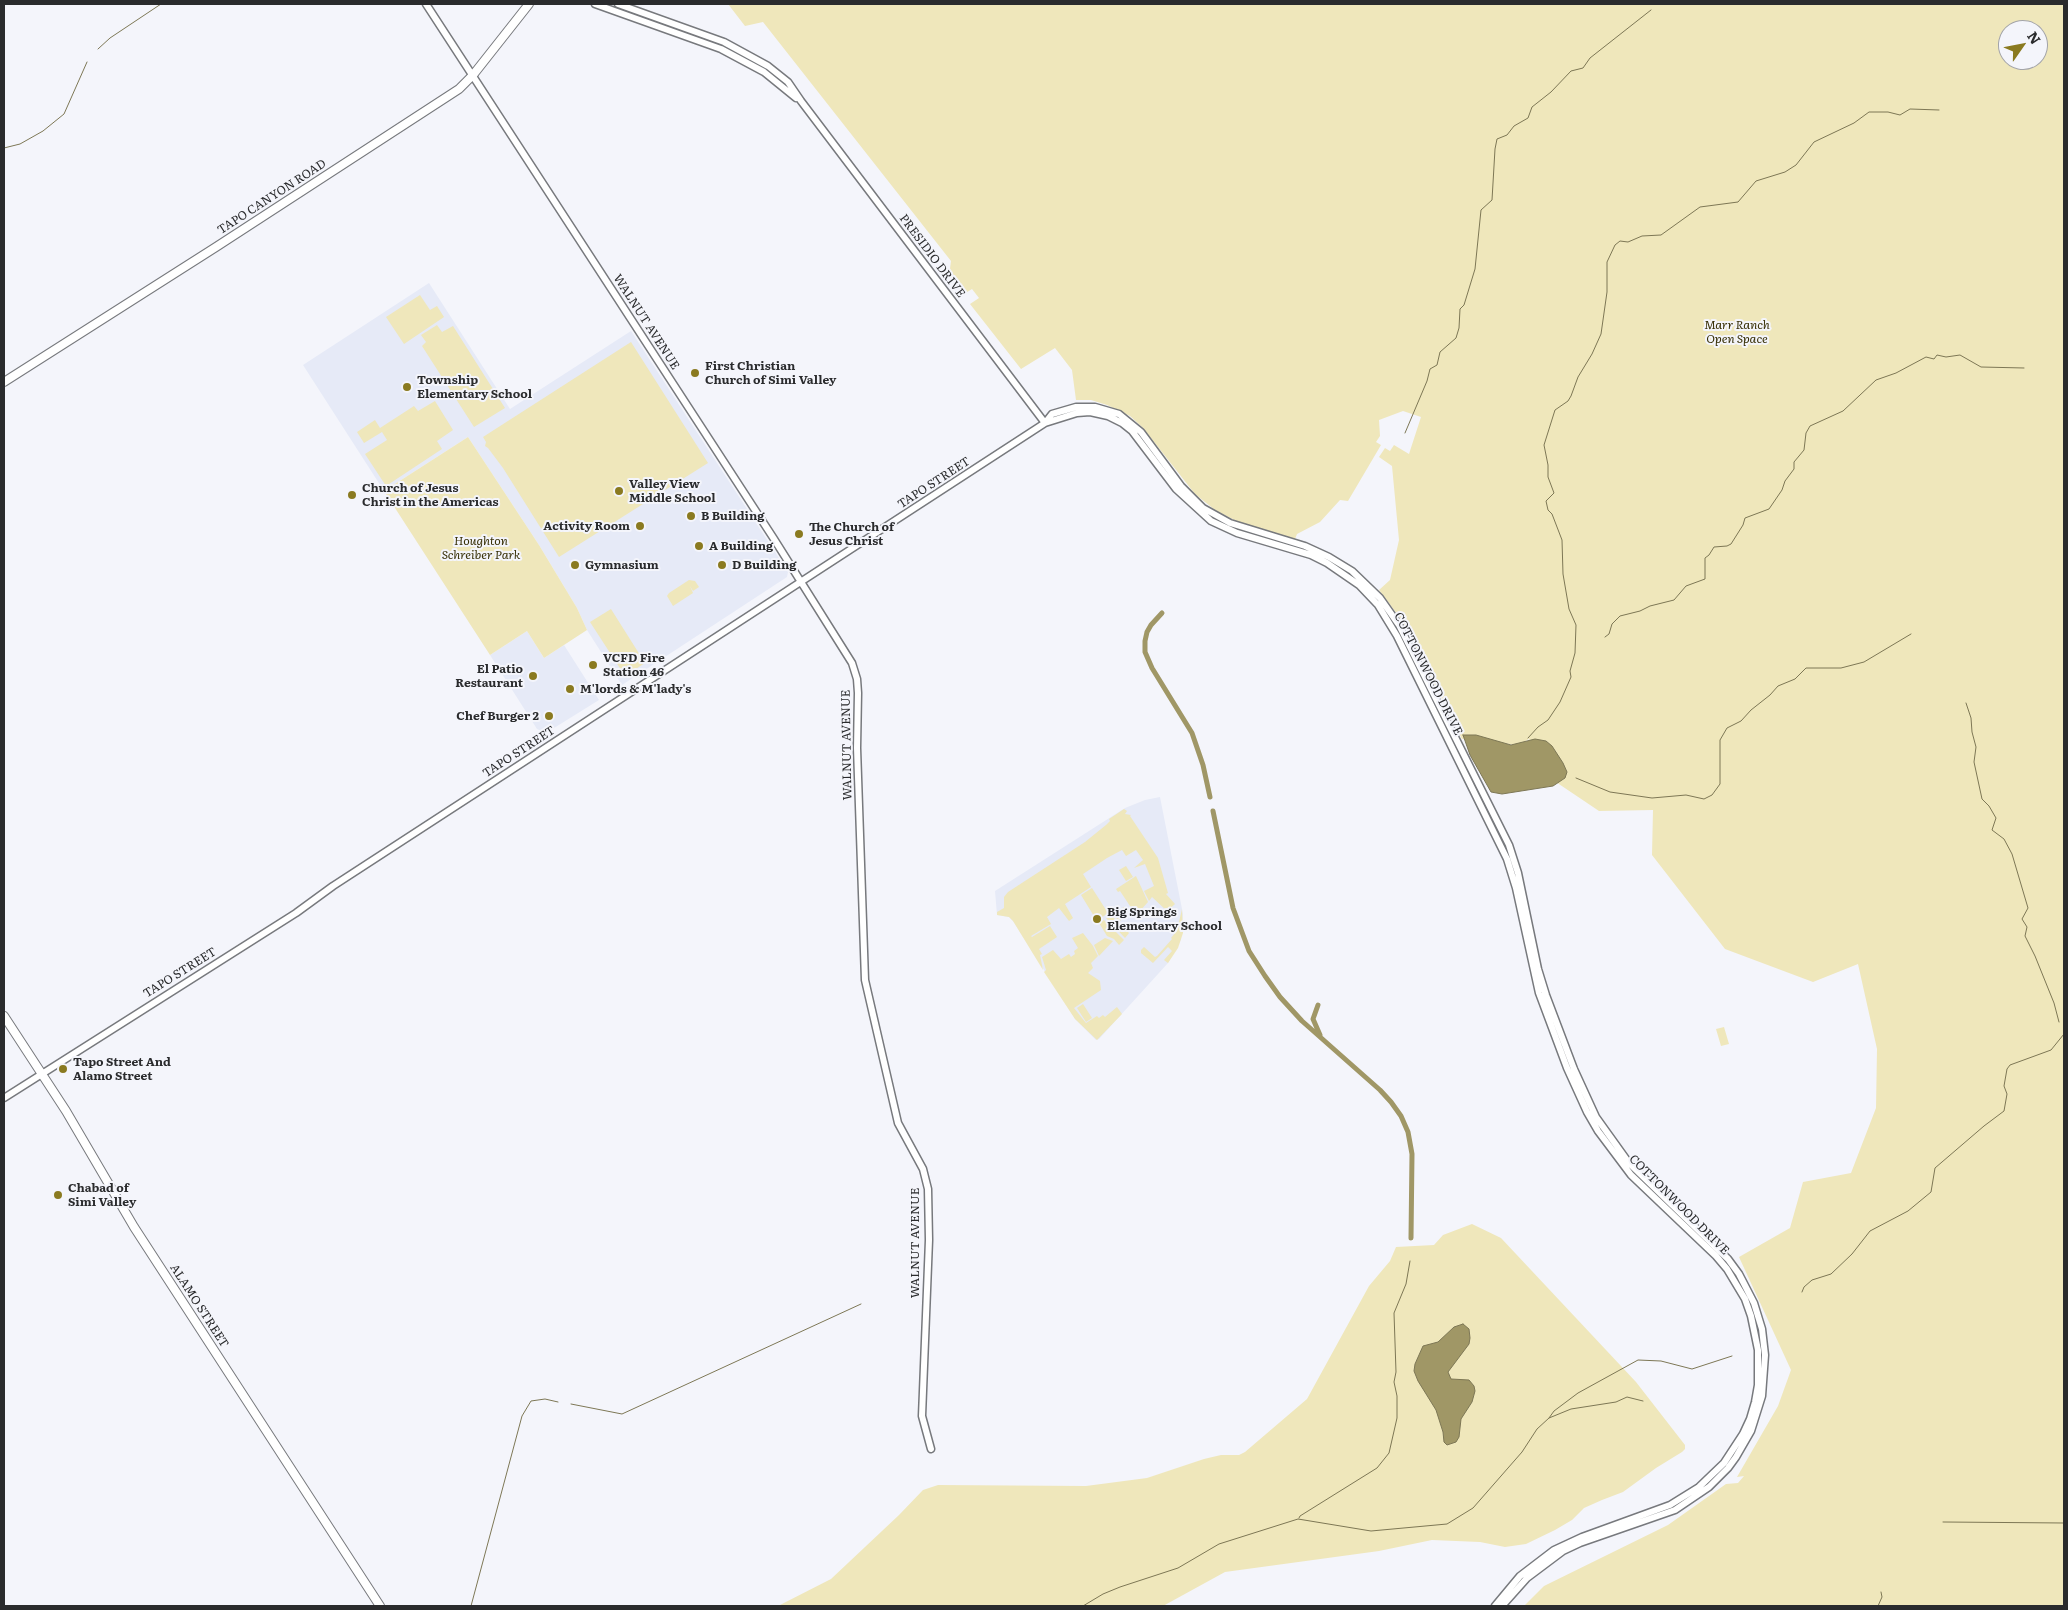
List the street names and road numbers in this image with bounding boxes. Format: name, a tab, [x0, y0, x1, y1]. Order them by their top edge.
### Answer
street label: TAPO CANYON ROAD	[215, 157, 329, 237]
street label: PRESIDIO DRIVE	[896, 212, 968, 300]
street label: WALNUT AVENUE	[610, 272, 682, 372]
street label: TAPO STREET	[895, 454, 973, 512]
street label: COTTONWOOD DRIVE	[1391, 610, 1465, 738]
street label: WALNUT AVENUE	[839, 690, 855, 800]
street label: TAPO STREET	[480, 723, 558, 781]
street label: TAPO STREET	[141, 945, 219, 1001]
street label: COTTONWOOD DRIVE	[1626, 1152, 1732, 1258]
street label: WALNUT AVENUE	[908, 1188, 922, 1298]
street label: ALAMO STREET	[167, 1261, 231, 1351]

